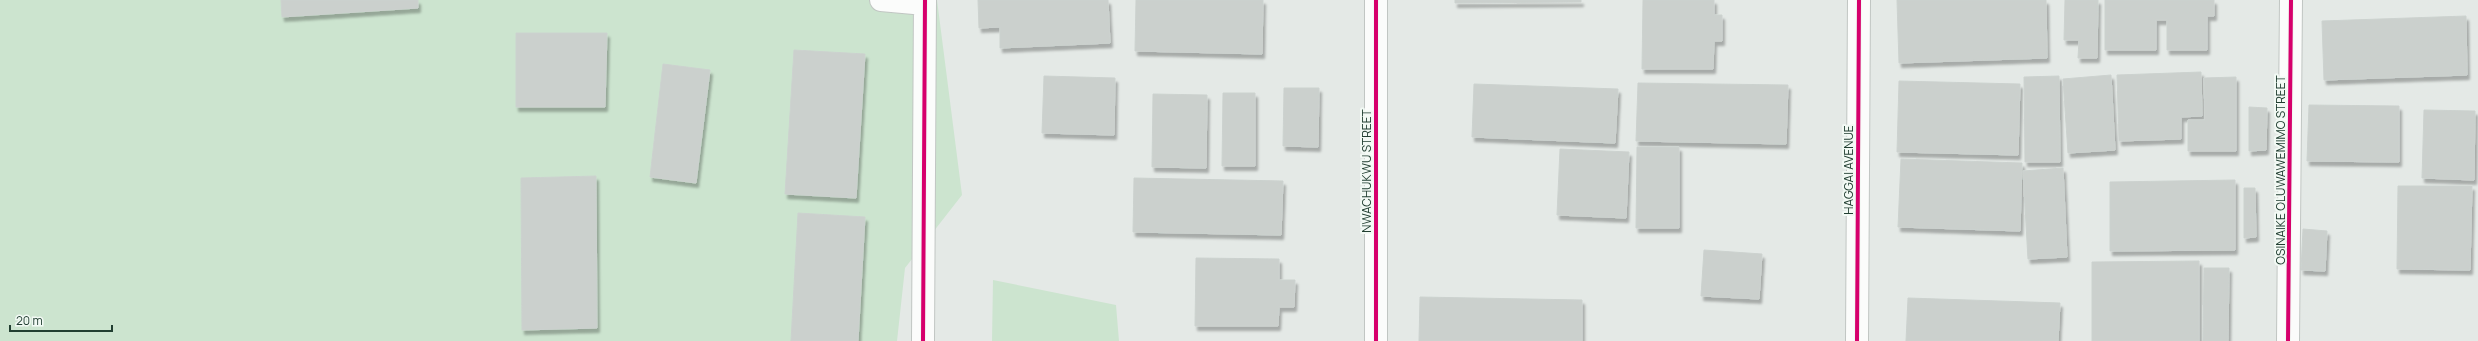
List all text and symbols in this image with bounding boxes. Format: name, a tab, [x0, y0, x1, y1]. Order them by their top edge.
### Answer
street label: OSINAIKE OLUWAWEMIMO STREET	[2272, 74, 2289, 265]
street label: NWACHUKWU STREET	[1358, 109, 1375, 233]
street label: HAGGAI AVENUE	[1840, 125, 1857, 215]
scale bar	[10, 307, 112, 333]
text: 20 m	[16, 312, 43, 329]

